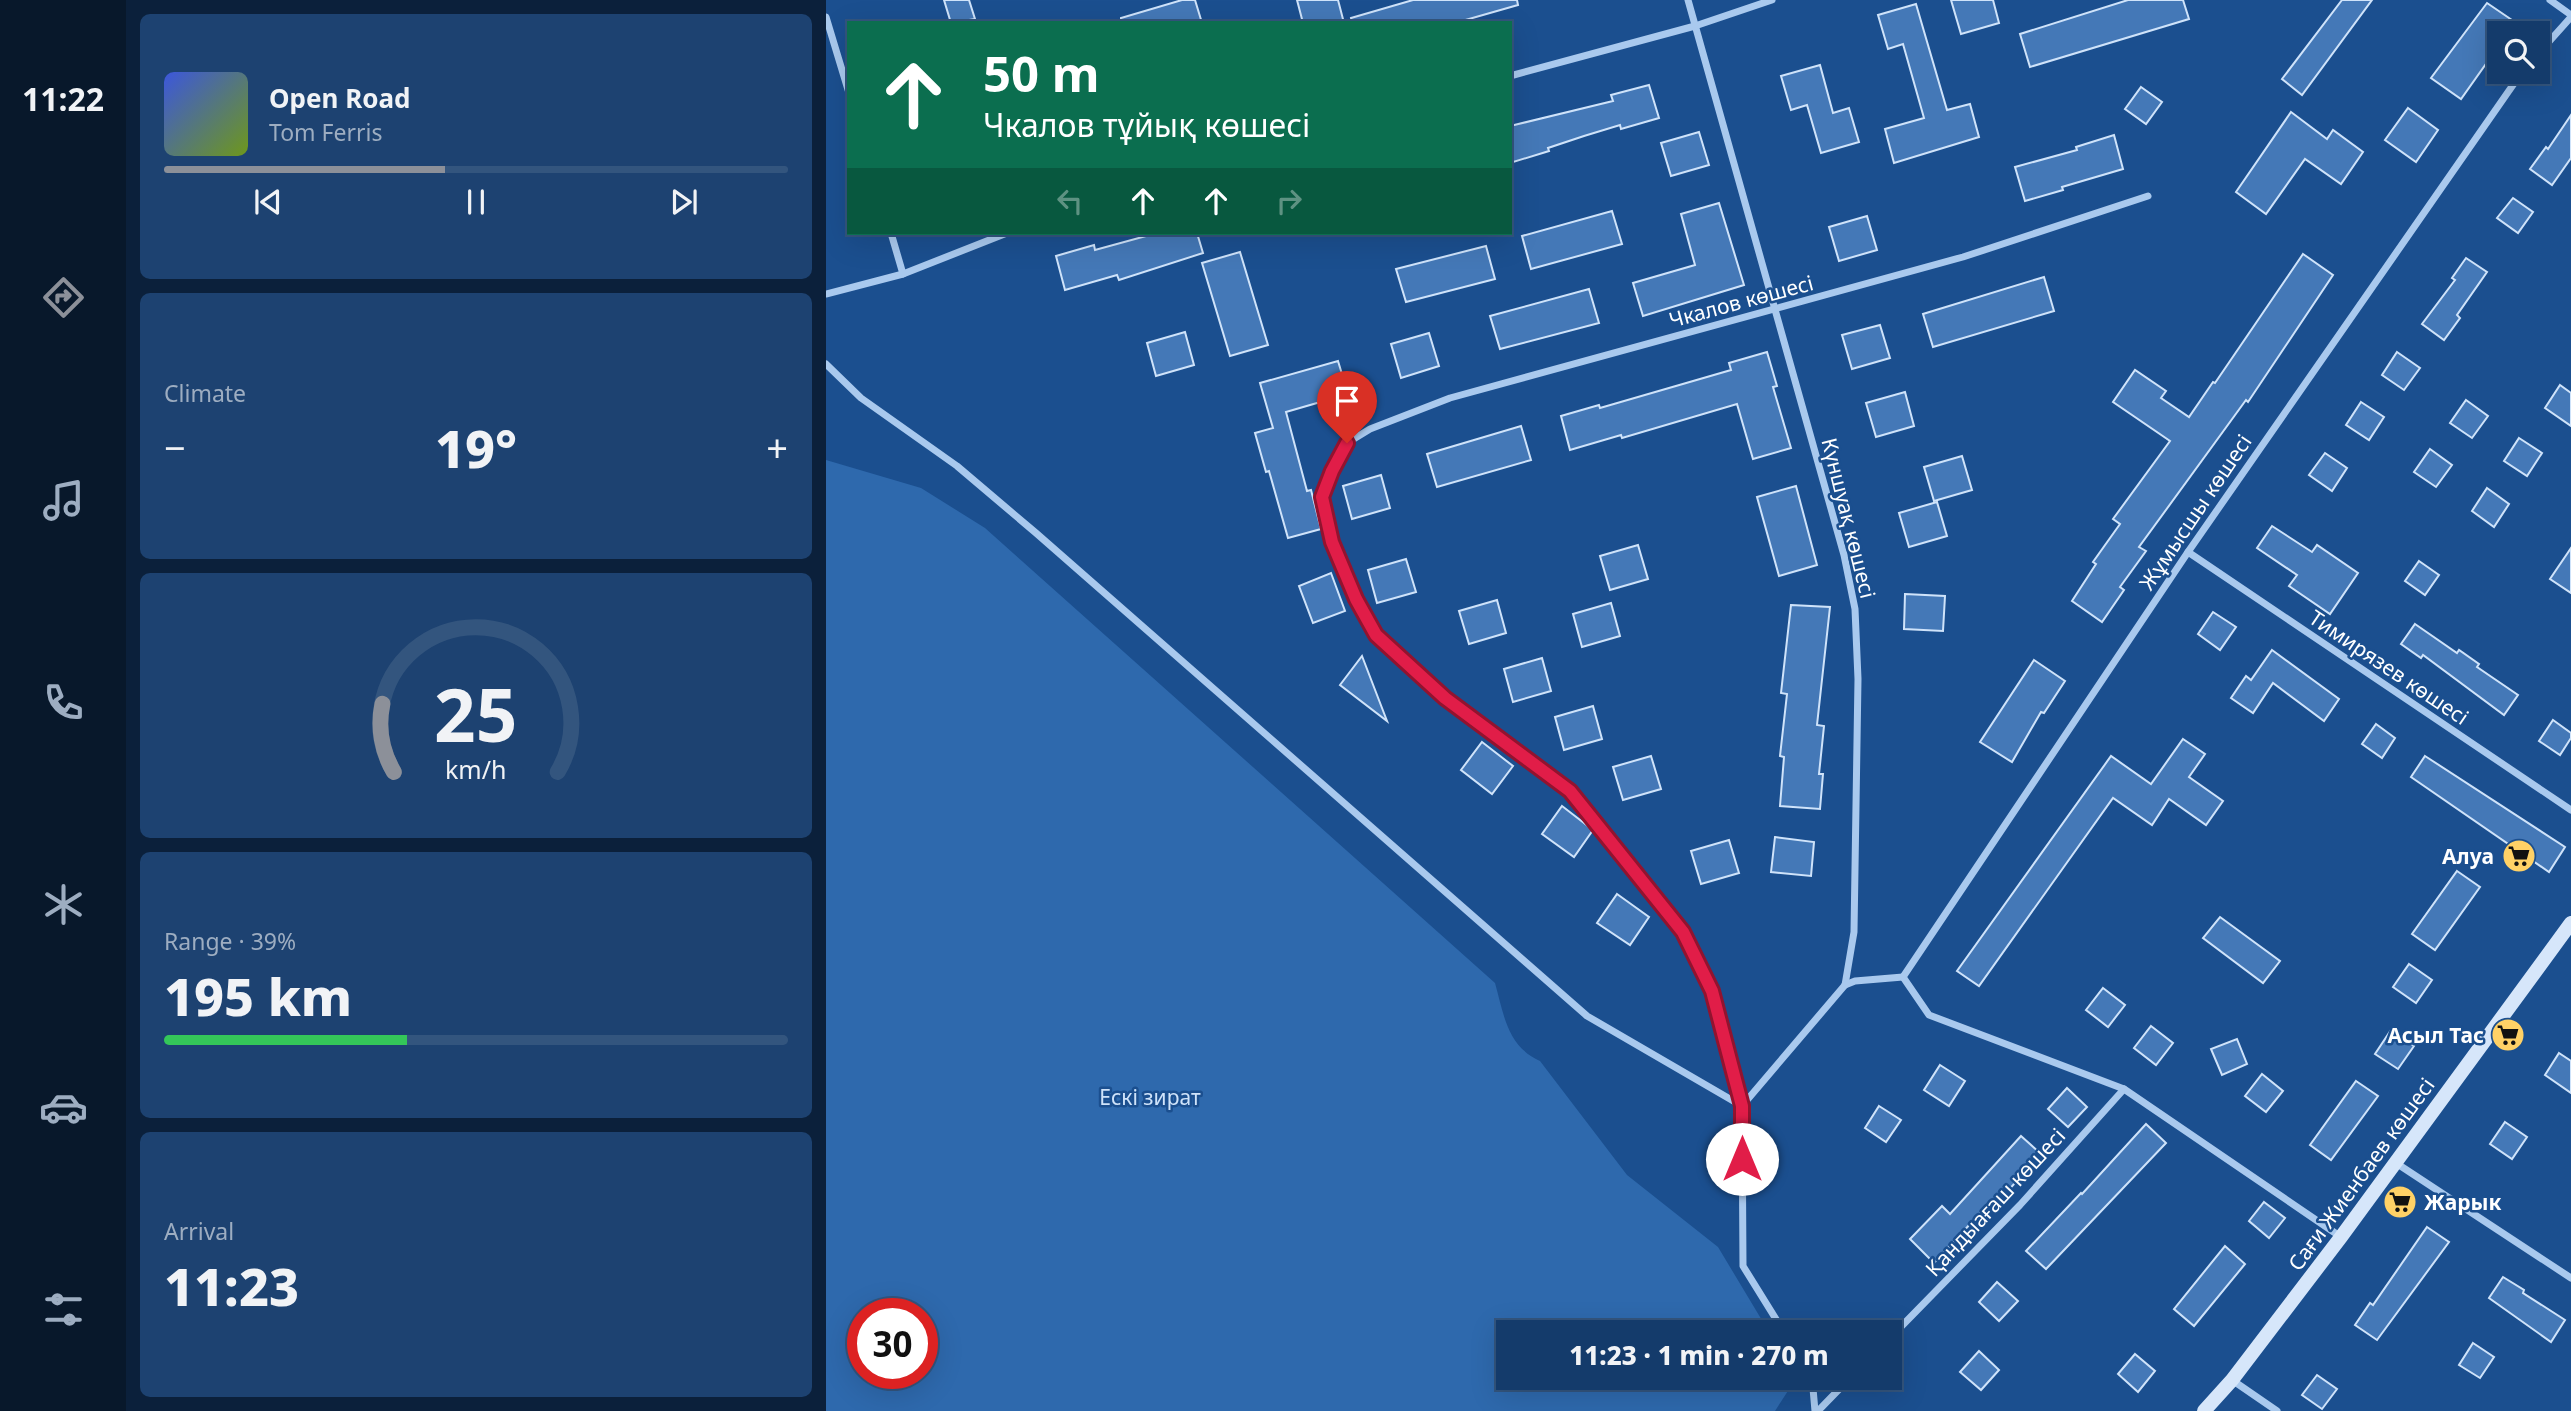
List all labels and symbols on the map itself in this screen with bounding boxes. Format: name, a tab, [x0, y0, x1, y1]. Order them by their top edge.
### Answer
street label: Чкалов көшесі	[1666, 268, 1816, 334]
pin	[1317, 371, 1377, 443]
street label: Жұмысшы көшесі	[2133, 429, 2257, 595]
street label: Күншуақ көшесі	[1816, 435, 1882, 601]
street label: Тимирязев көшесі	[2304, 603, 2474, 731]
supermarket icon: Алуа	[2500, 837, 2538, 875]
place label: Алуа	[2442, 842, 2494, 870]
supermarket icon: Асыл Тас	[2489, 1016, 2527, 1054]
place label: Асыл Тас	[2387, 1021, 2484, 1049]
street label: Сағи Жиенбаев көшесі	[2282, 1072, 2440, 1276]
park label: Ескі зират	[1099, 1083, 1201, 1111]
position arrow	[1705, 1122, 1779, 1196]
street label: Қандыағаш көшесі	[1919, 1122, 2071, 1282]
supermarket icon: Жарык	[2381, 1183, 2419, 1221]
place label: Жарык	[2424, 1188, 2502, 1216]
speed limit sign: 30	[847, 1298, 938, 1389]

